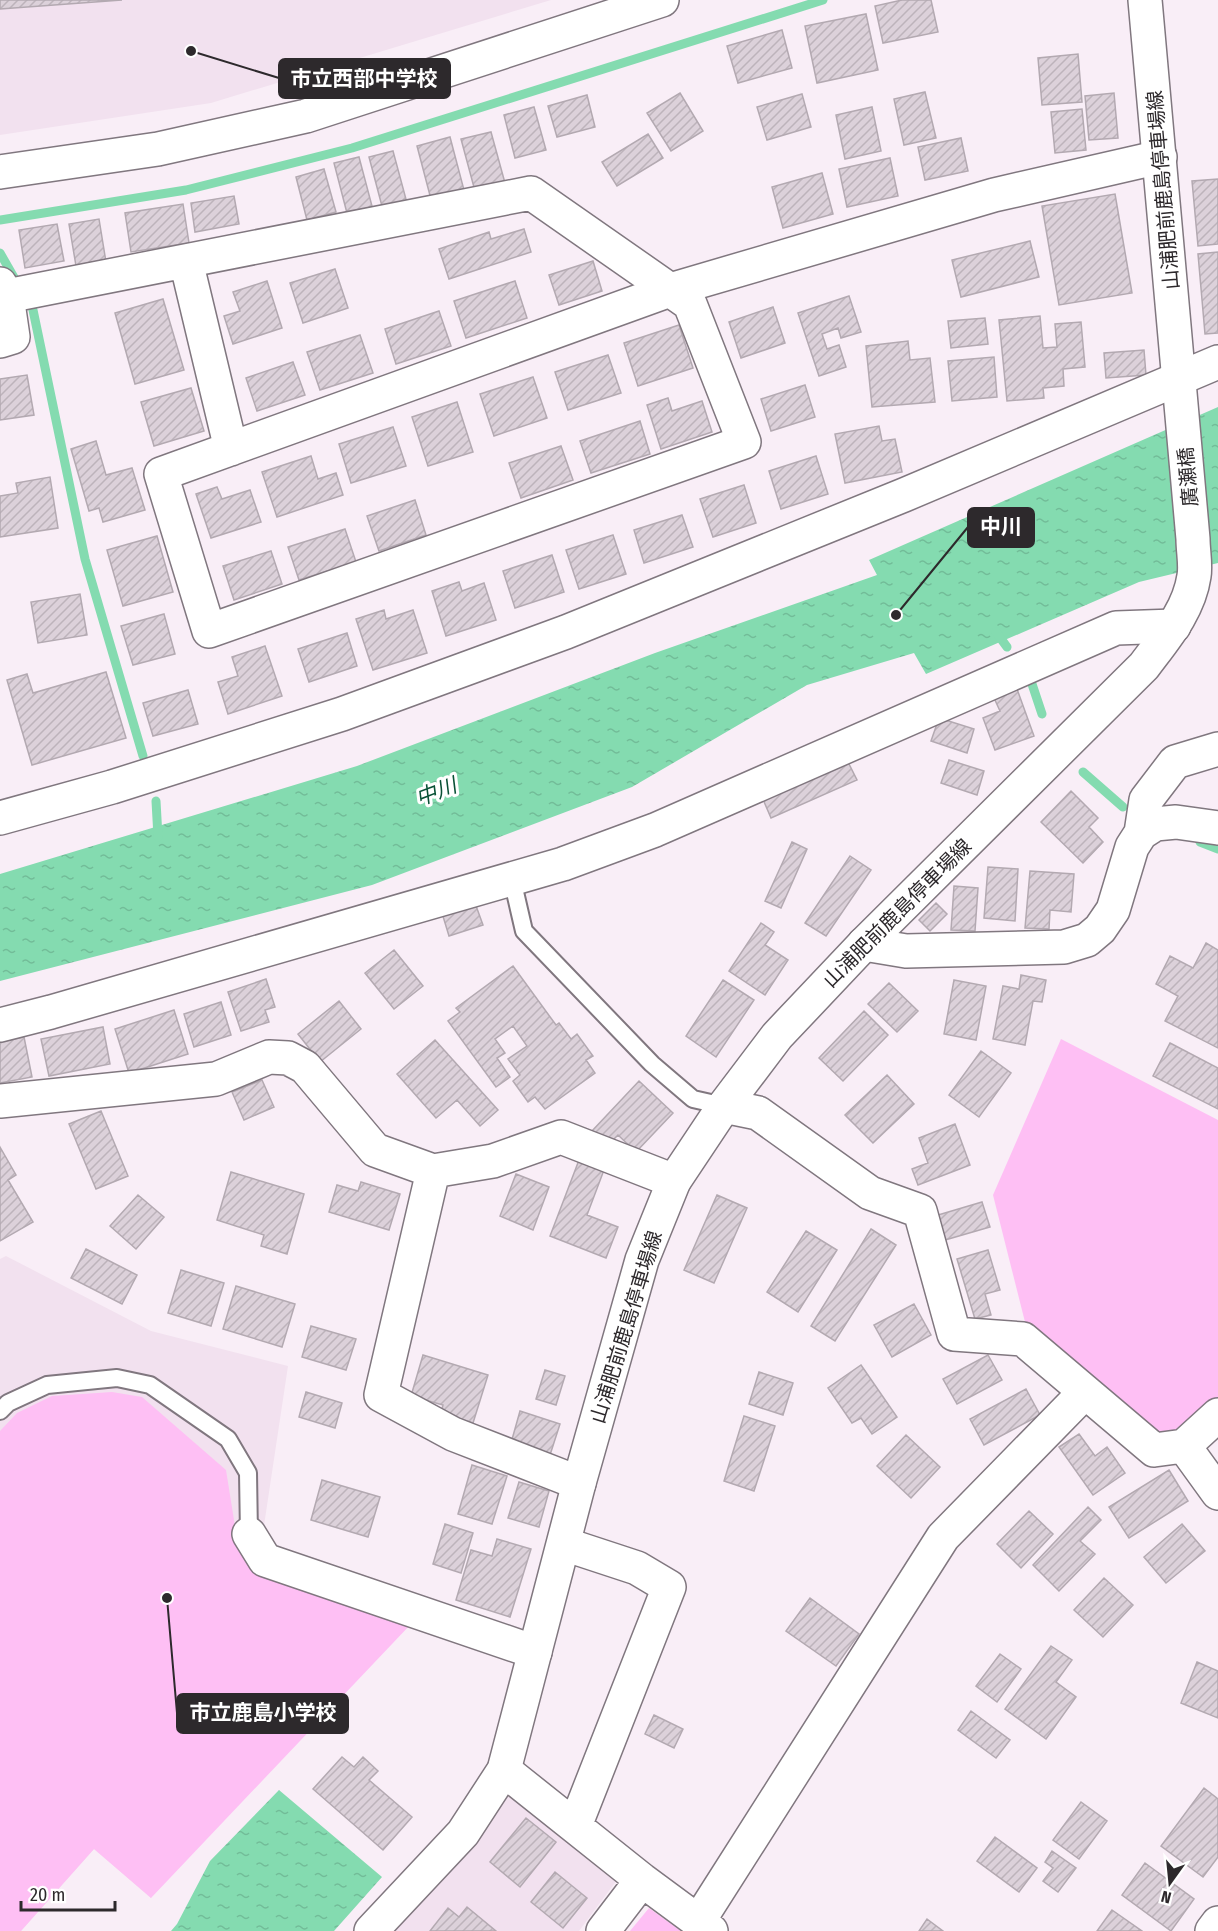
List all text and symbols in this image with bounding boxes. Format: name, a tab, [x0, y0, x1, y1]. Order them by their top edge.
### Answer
callout: 市立西部中学校	[279, 59, 450, 98]
text: 市立西部中学校	[291, 66, 438, 92]
street label: 山浦肥前鹿島停車場線	[1142, 89, 1184, 291]
street label: 廣瀬橋	[1173, 446, 1203, 508]
callout: 中川	[968, 508, 1034, 547]
text: 中川	[980, 514, 1022, 540]
water label: 中川	[412, 772, 462, 812]
street label: 山浦肥前鹿島停車場線	[818, 834, 976, 992]
street label: 山浦肥前鹿島停車場線	[585, 1228, 667, 1426]
callout: 市立鹿島小学校	[177, 1694, 348, 1733]
text: 市立鹿島小学校	[190, 1700, 337, 1726]
north arrow	[1140, 1853, 1200, 1913]
scale bar	[21, 1874, 116, 1912]
text: 20 m	[30, 1884, 65, 1906]
text: N	[1159, 1887, 1173, 1907]

